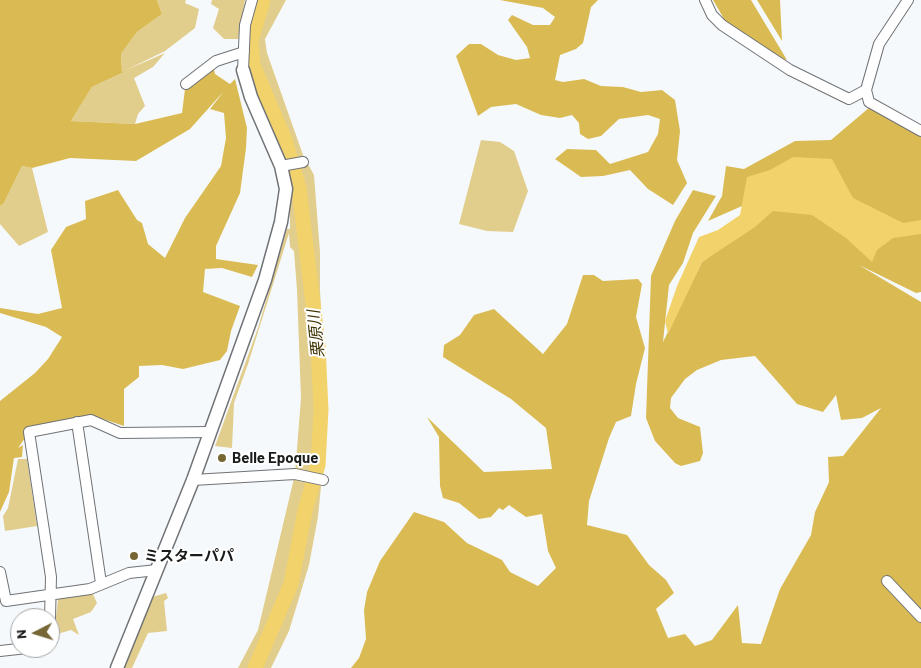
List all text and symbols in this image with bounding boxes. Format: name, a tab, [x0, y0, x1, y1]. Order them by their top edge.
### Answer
water label: 栗原川	[304, 309, 328, 359]
place label: Belle Epoque	[232, 449, 318, 467]
marker: Belle Epoque	[216, 452, 228, 464]
place label: ミスターパパ	[144, 547, 234, 565]
marker: ミスターパパ	[128, 550, 140, 562]
north arrow	[10, 608, 60, 658]
text: N	[12, 629, 29, 640]

